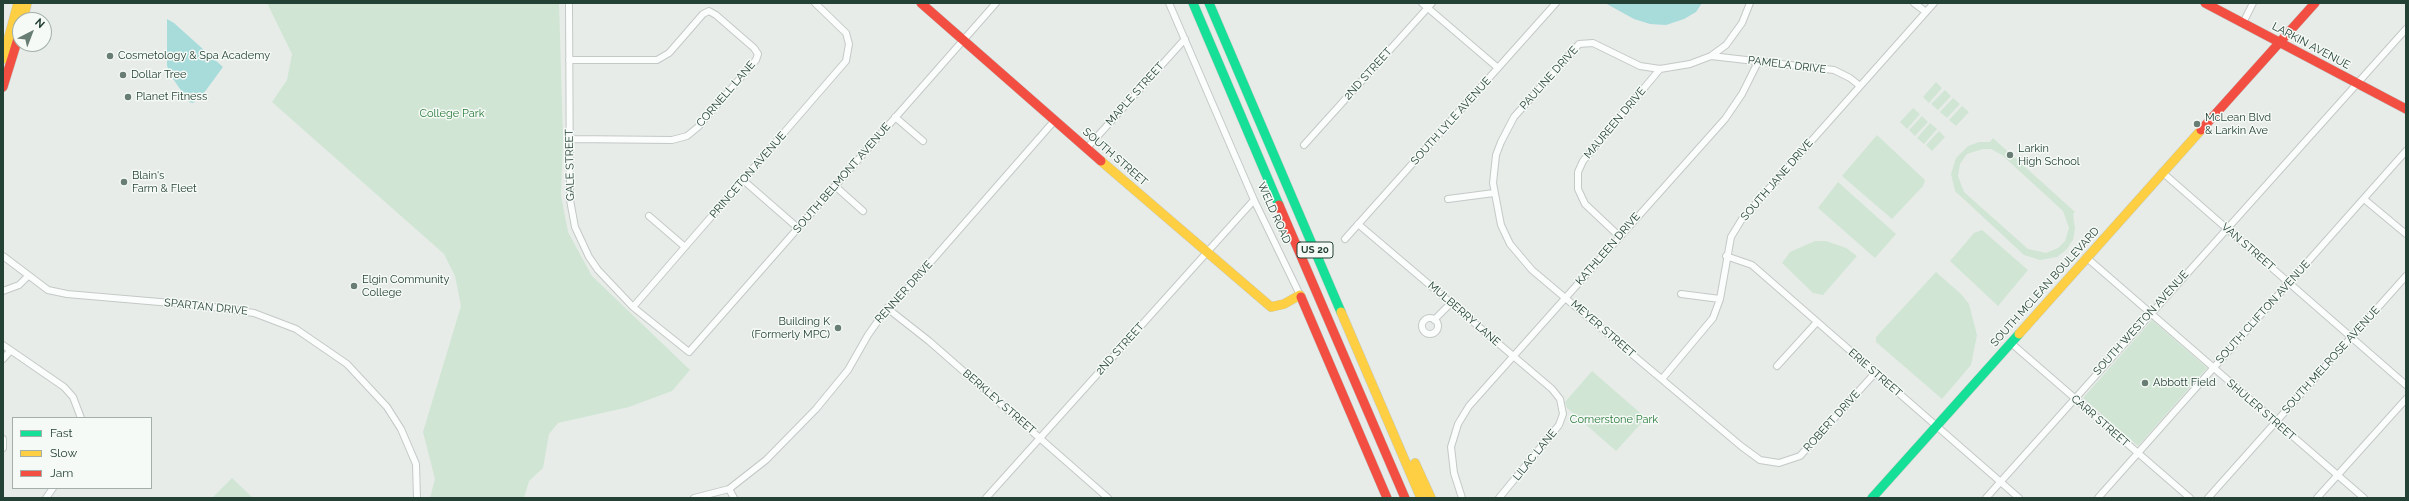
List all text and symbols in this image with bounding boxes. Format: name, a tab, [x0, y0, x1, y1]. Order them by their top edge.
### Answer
north arrow	[12, 12, 52, 52]
text: N	[32, 16, 47, 31]
street label: LARKIN AVENUE	[2270, 20, 2352, 72]
street label: PAULINE DRIVE	[1517, 44, 1581, 112]
street label: 2ND STREET	[1341, 45, 1395, 103]
place label: Cosmetology & Spa Academy	[118, 49, 270, 63]
marker: Cosmetology & Spa Academy	[105, 51, 115, 61]
street label: PAMELA DRIVE	[1747, 54, 1827, 76]
street label: CORNELL LANE	[694, 58, 758, 130]
street label: MAPLE STREET	[1103, 60, 1167, 128]
place label: Dollar Tree	[131, 68, 186, 82]
marker: Dollar Tree	[118, 70, 128, 80]
street label: SOUTH LYLE AVENUE	[1408, 74, 1494, 168]
street label: MAUREEN DRIVE	[1581, 85, 1649, 161]
place label: Planet Fitness	[136, 90, 207, 104]
marker: Planet Fitness	[123, 92, 133, 102]
park label: College Park	[419, 107, 485, 121]
place label: McLean Blvd & Larkin Ave	[2205, 111, 2271, 137]
marker: McLean Blvd & Larkin Ave	[2192, 119, 2202, 129]
street label: SOUTH BELMONT AVENUE	[791, 120, 893, 236]
street label: SOUTH STREET	[1080, 125, 1150, 189]
street label: GALE STREET	[563, 129, 577, 201]
street label: PRINCETON AVENUE	[707, 129, 789, 221]
street label: SOUTH JANE DRIVE	[1738, 137, 1816, 223]
place label: Larkin High School	[2018, 142, 2080, 168]
marker: Larkin High School	[2005, 150, 2015, 160]
place label: Blain's Farm & Fleet	[132, 169, 197, 195]
marker: Blain's Farm & Fleet	[119, 177, 129, 187]
street label: WELD ROAD	[1255, 180, 1293, 246]
street label: KATHLEEN DRIVE	[1573, 210, 1643, 288]
street label: VAN STREET	[2219, 220, 2277, 274]
street label: SOUTH MCLEAN BOULEVARD	[1988, 225, 2102, 349]
road number: US 20	[1297, 242, 1333, 258]
street label: RENNER DRIVE	[872, 258, 936, 326]
street label: SOUTH CLIFTON AVENUE	[2213, 258, 2313, 366]
street label: SOUTH WESTON AVENUE	[2091, 268, 2191, 378]
place label: Elgin Community College	[362, 273, 449, 299]
street label: MULBERRY LANE	[1425, 279, 1503, 349]
marker: Elgin Community College	[349, 281, 359, 291]
street label: SPARTAN DRIVE	[163, 296, 249, 318]
street label: MEYER STREET	[1568, 297, 1638, 361]
street label: SOUTH MELROSE AVENUE	[2279, 304, 2383, 416]
place label: Building K (Formerly MPC)	[752, 315, 830, 341]
street label: 2ND STREET	[1093, 320, 1147, 378]
marker: Building K (Formerly MPC)	[833, 323, 843, 333]
street label: ERIE STREET	[1845, 346, 1905, 400]
street label: BERKLEY STREET	[960, 367, 1038, 437]
place label: Abbott Field	[2153, 376, 2216, 390]
street label: SHULER STREET	[2224, 377, 2298, 443]
marker: Abbott Field	[2140, 378, 2150, 388]
street label: ROBERT DRIVE	[1801, 388, 1863, 454]
street label: CARR STREET	[2068, 392, 2132, 450]
park label: Cornerstone Park	[1570, 413, 1658, 427]
legend	[12, 417, 152, 489]
text: Fast	[50, 426, 73, 440]
street label: LILAC LANE	[1510, 427, 1560, 483]
text: Slow	[50, 446, 77, 460]
text: Jam	[50, 466, 73, 480]

